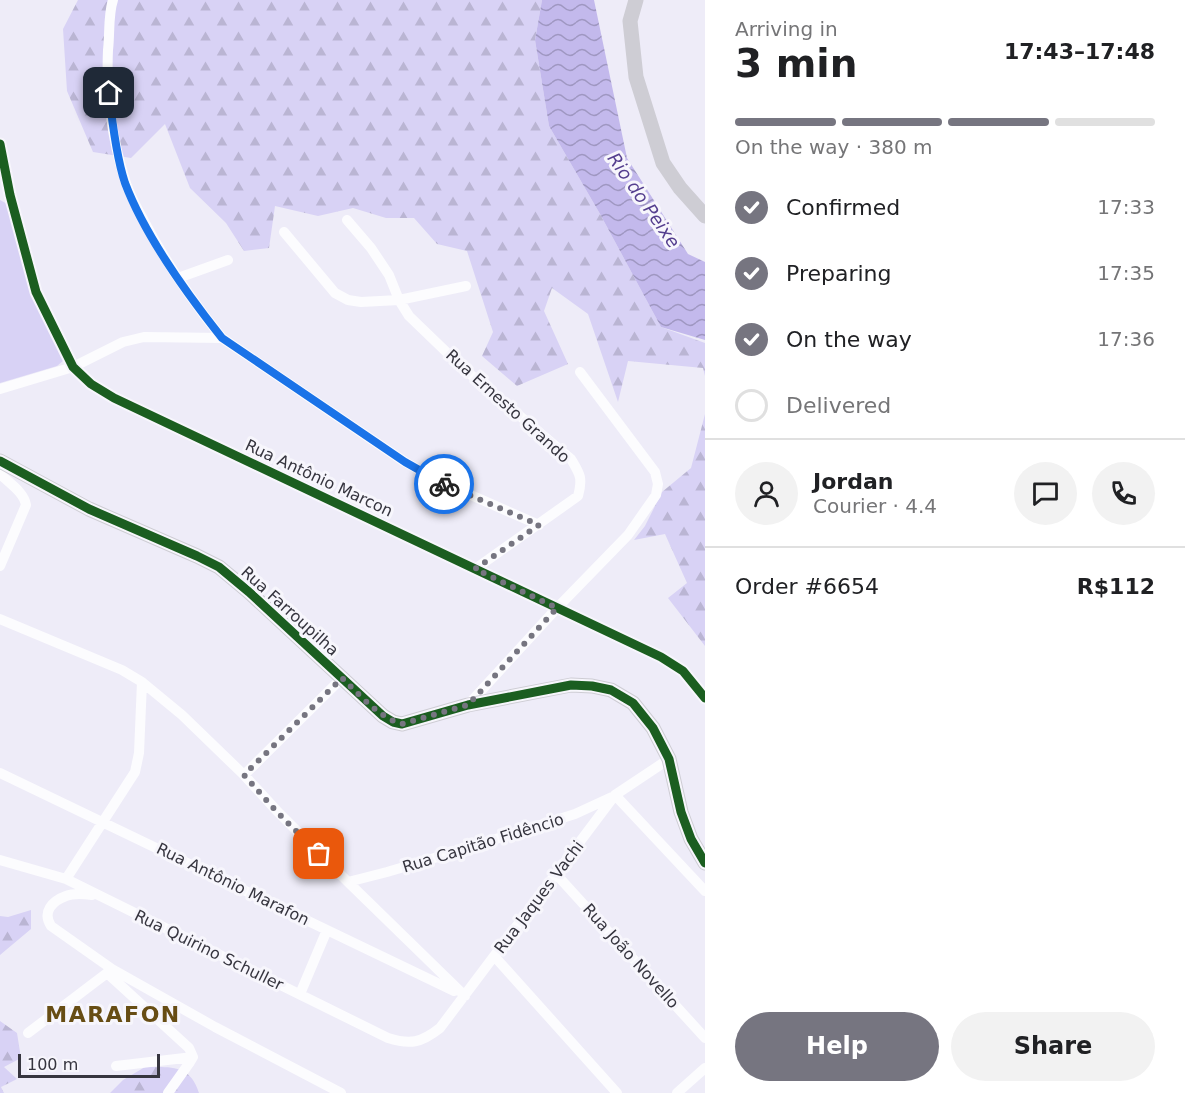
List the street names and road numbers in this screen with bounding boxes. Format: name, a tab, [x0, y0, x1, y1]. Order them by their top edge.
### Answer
street label: Rua Ernesto Grando	[442, 345, 574, 467]
street label: Rua Antônio Marcon	[242, 435, 396, 521]
street label: Rua Farroupilha	[237, 562, 343, 660]
street label: Rua Capitão Fidêncio	[400, 809, 566, 877]
street label: Rua Jaques Vachi	[490, 837, 588, 957]
street label: Rua Antônio Marafon	[154, 839, 312, 929]
street label: Rua João Novello	[579, 900, 683, 1012]
street label: Rua Quirino Schuller	[131, 906, 287, 994]

